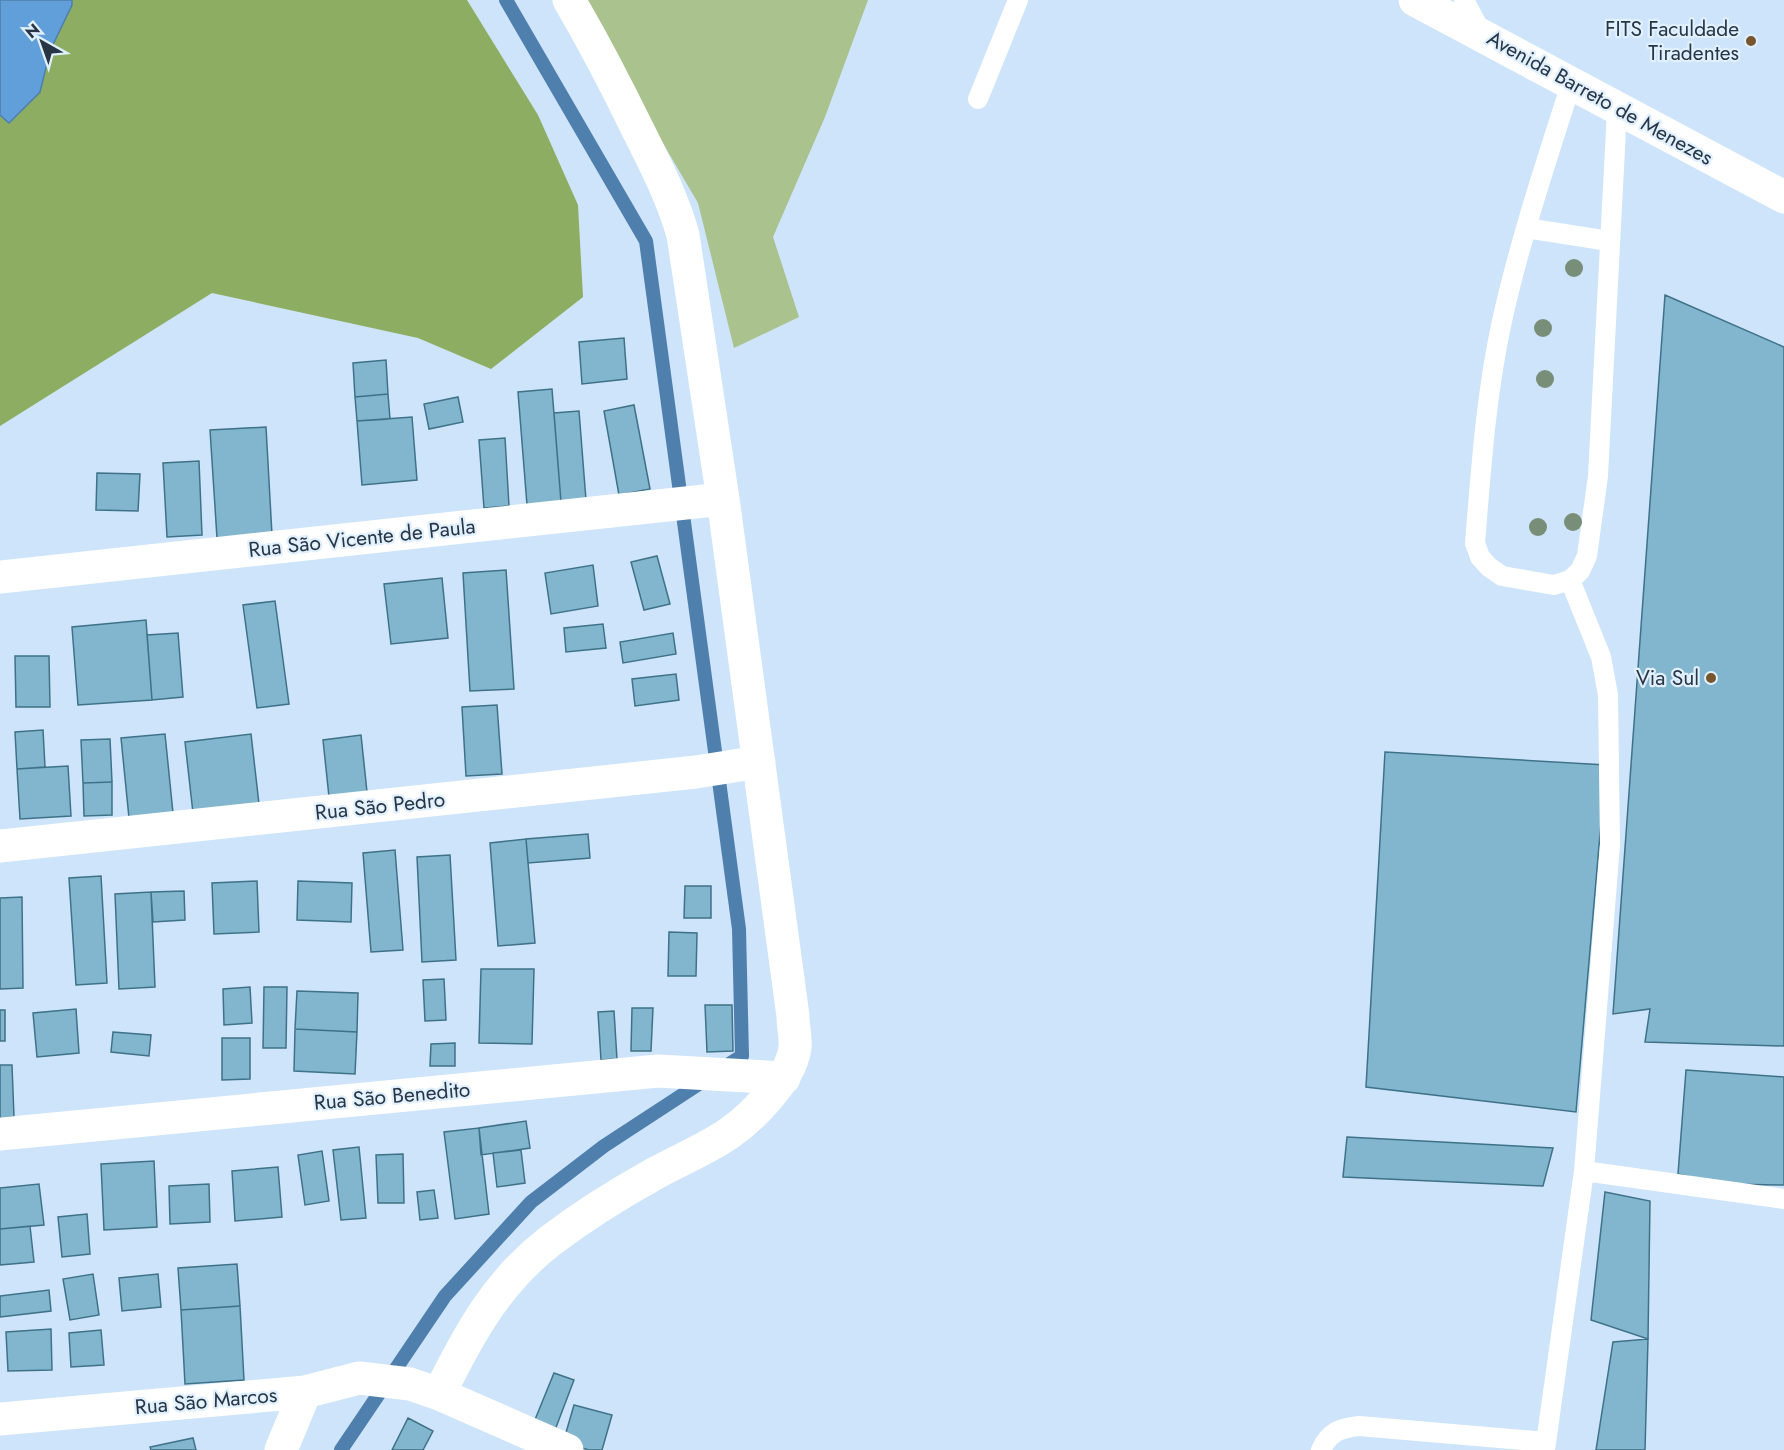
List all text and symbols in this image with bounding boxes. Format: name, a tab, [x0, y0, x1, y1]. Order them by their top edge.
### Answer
north arrow	[12, 12, 72, 72]
place label: FITS Faculdade Tiradentes	[1605, 14, 1739, 68]
text: N	[20, 18, 45, 44]
street label: Avenida Barreto de Menezes	[1482, 23, 1718, 173]
marker: FITS Faculdade Tiradentes	[1744, 34, 1758, 48]
street label: Rua São Vicente de Paula	[247, 511, 477, 565]
place label: Via Sul	[1636, 663, 1699, 693]
marker: Via Sul	[1704, 671, 1718, 685]
street label: Rua São Pedro	[313, 784, 447, 828]
street label: Rua São Benedito	[313, 1074, 471, 1118]
street label: Rua São Marcos	[134, 1380, 278, 1422]

